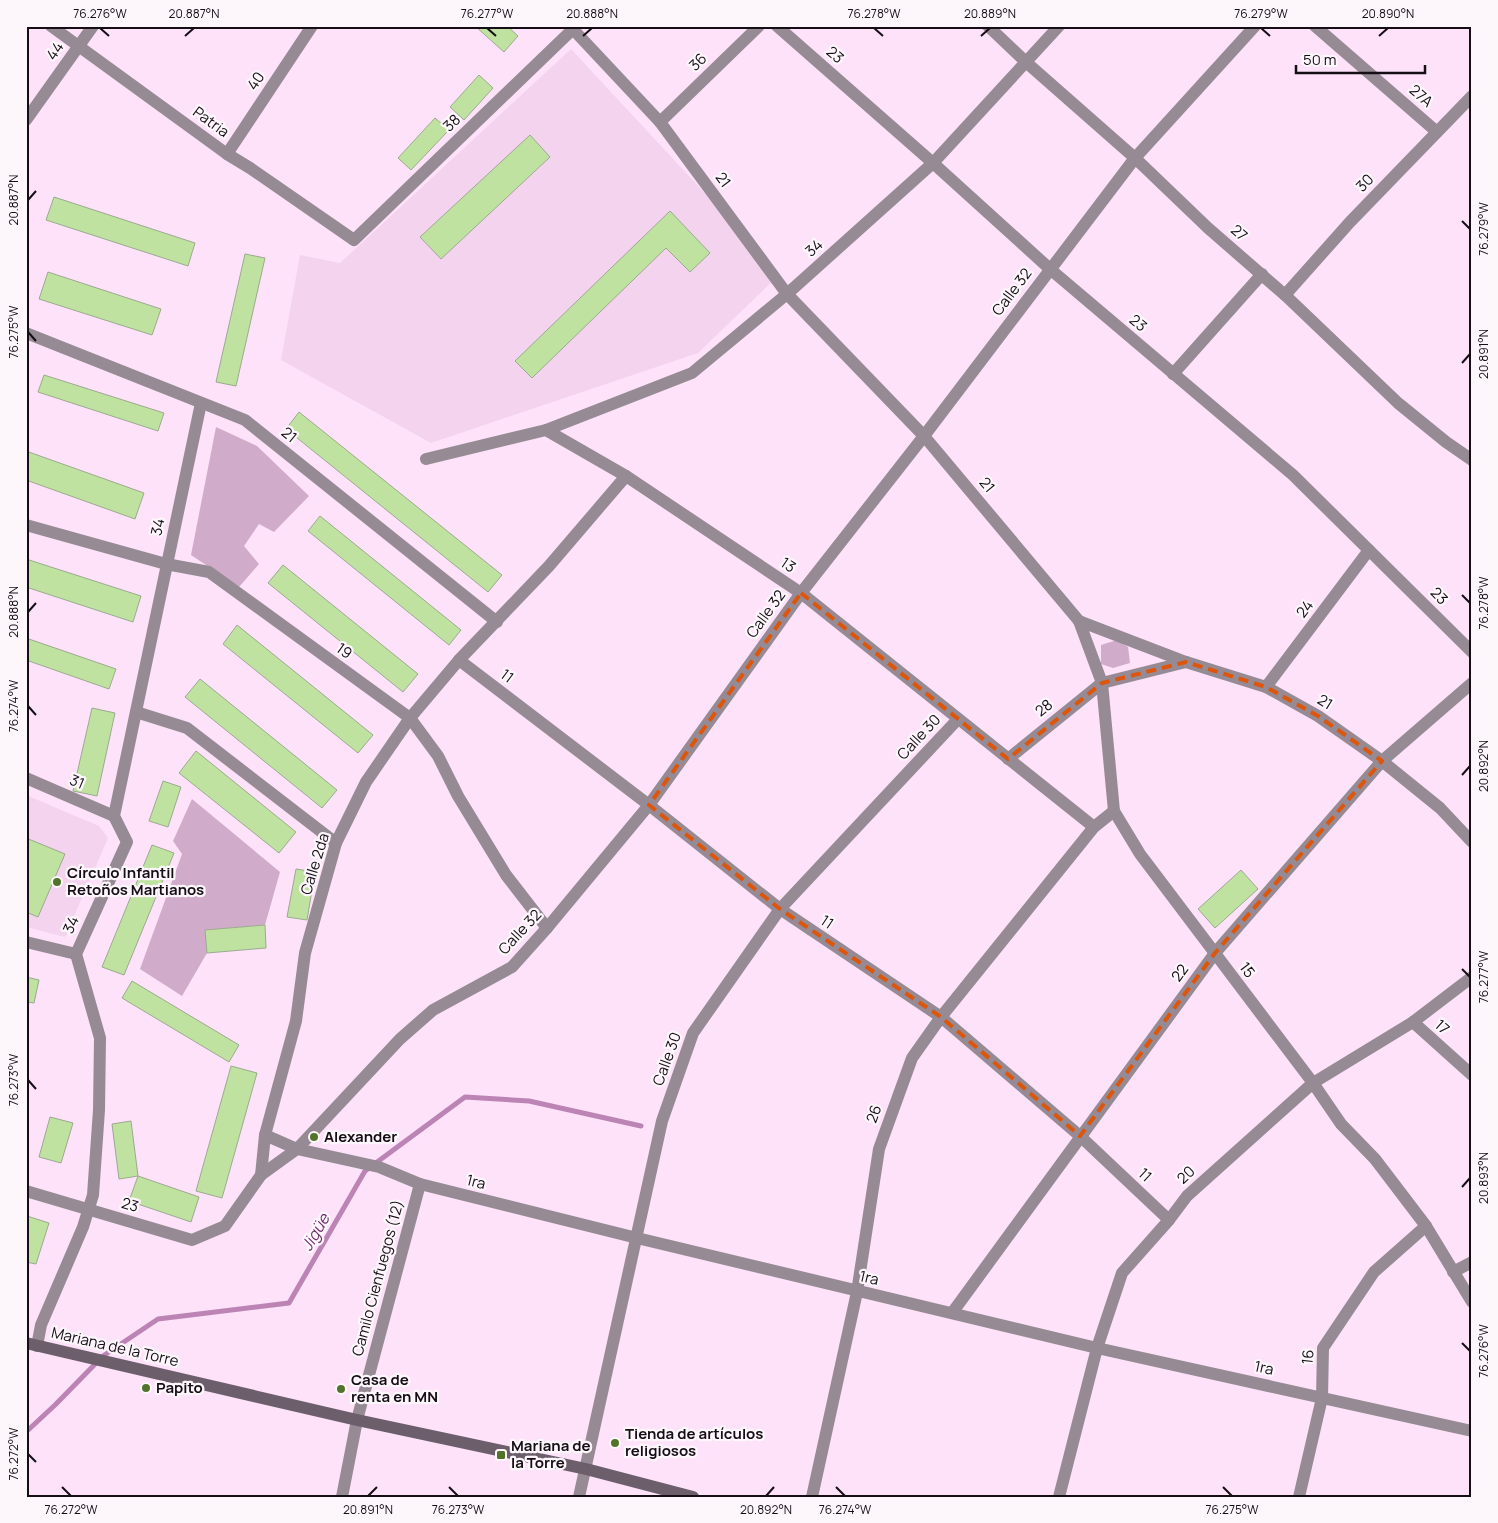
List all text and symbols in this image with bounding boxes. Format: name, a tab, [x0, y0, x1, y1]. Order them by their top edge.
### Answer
text: 76.276°W	[73, 5, 127, 22]
text: 20.887°N	[169, 5, 219, 22]
text: 76.277°W	[461, 5, 514, 22]
text: 20.888°N	[566, 5, 618, 22]
text: 76.278°W	[848, 5, 901, 22]
text: 20.889°N	[964, 5, 1016, 22]
text: 76.279°W	[1234, 5, 1288, 22]
text: 20.890°N	[1362, 5, 1414, 22]
street label: 44	[41, 37, 68, 64]
street label: 23	[822, 41, 849, 68]
scale bar	[1296, 42, 1424, 74]
street label: 36	[684, 48, 711, 75]
text: 50 m	[1303, 49, 1337, 70]
street label: 40	[242, 67, 269, 94]
street label: 27A	[1405, 80, 1438, 112]
street label: Patria	[189, 101, 234, 142]
street label: 38	[438, 109, 465, 136]
street label: 21	[711, 168, 736, 192]
street label: 30	[1351, 169, 1378, 196]
text: 20.887°N	[5, 175, 22, 225]
text: 76.279°W	[1475, 202, 1492, 256]
street label: 27	[1226, 219, 1252, 246]
street label: 34	[800, 234, 827, 261]
street label: Calle 32	[987, 264, 1036, 320]
text: 76.275°W	[5, 305, 22, 358]
street label: 23	[1125, 309, 1152, 336]
text: 20.891°N	[1475, 329, 1492, 379]
street label: 21	[277, 422, 302, 447]
street label: 21	[975, 472, 1000, 497]
street label: 34	[145, 516, 170, 537]
street label: 13	[777, 552, 800, 577]
text: 76.278°W	[1475, 576, 1492, 629]
street label: 23	[1426, 582, 1453, 609]
street label: Calle 32	[741, 585, 790, 642]
text: 20.888°N	[5, 586, 22, 638]
street label: 24	[1291, 595, 1318, 622]
street label: 19	[332, 638, 357, 664]
street label: 11	[496, 664, 518, 688]
text: 76.274°W	[5, 679, 22, 732]
street label: 21	[1314, 689, 1337, 714]
street label: 28	[1030, 694, 1057, 721]
street label: Calle 30	[892, 709, 945, 764]
text: 20.892°N	[1475, 740, 1492, 792]
street label: 31	[67, 769, 88, 794]
street label: Calle 2da	[295, 830, 334, 897]
place label: Círculo Infantil Retoños Martianos	[67, 862, 204, 900]
marker: Círculo Infantil Retoños Martianos	[51, 876, 63, 888]
street label: Calle 32	[493, 905, 546, 959]
street label: 11	[817, 910, 838, 934]
street label: 34	[57, 912, 84, 937]
text: 76.277°W	[1475, 950, 1492, 1003]
street label: 15	[1235, 958, 1260, 982]
street label: 22	[1166, 960, 1193, 986]
street label: 17	[1430, 1014, 1454, 1039]
street label: Calle 30	[647, 1029, 686, 1088]
text: 76.273°W	[5, 1053, 22, 1106]
street label: 26	[861, 1102, 886, 1126]
place label: Alexander	[324, 1126, 397, 1147]
marker: Alexander	[308, 1131, 320, 1143]
text: 20.893°N	[1475, 1152, 1492, 1204]
street label: 20	[1172, 1161, 1199, 1188]
street label: 11	[1134, 1163, 1157, 1186]
street label: 1ra	[464, 1169, 488, 1194]
street label: 23	[119, 1192, 141, 1217]
street label: Camilo Cienfuegos (12)	[347, 1197, 409, 1358]
water label: Jigüe	[296, 1208, 335, 1255]
street label: 1ra	[857, 1265, 881, 1290]
street label: Mariana de la Torre	[49, 1322, 181, 1371]
text: 76.276°W	[1475, 1324, 1492, 1378]
street label: 16	[1296, 1348, 1319, 1366]
street label: 1ra	[1252, 1355, 1276, 1380]
place label: Casa de renta en MN	[351, 1369, 438, 1407]
place label: Papito	[156, 1377, 203, 1398]
marker: Papito	[140, 1382, 152, 1394]
marker: Casa de renta en MN	[335, 1383, 347, 1395]
place label: Tienda de artículos religiosos	[625, 1423, 763, 1461]
text: 76.272°W	[5, 1427, 22, 1480]
place label: Mariana de la Torre	[511, 1435, 591, 1473]
marker: Tienda de artículos religiosos	[609, 1437, 621, 1449]
marker: Mariana de la Torre	[495, 1449, 507, 1461]
text: 76.272°W	[45, 1501, 98, 1518]
text: 20.891°N	[343, 1501, 393, 1518]
text: 76.273°W	[432, 1501, 485, 1518]
text: 20.892°N	[740, 1501, 792, 1518]
text: 76.274°W	[819, 1501, 872, 1518]
text: 76.275°W	[1206, 1501, 1259, 1518]

